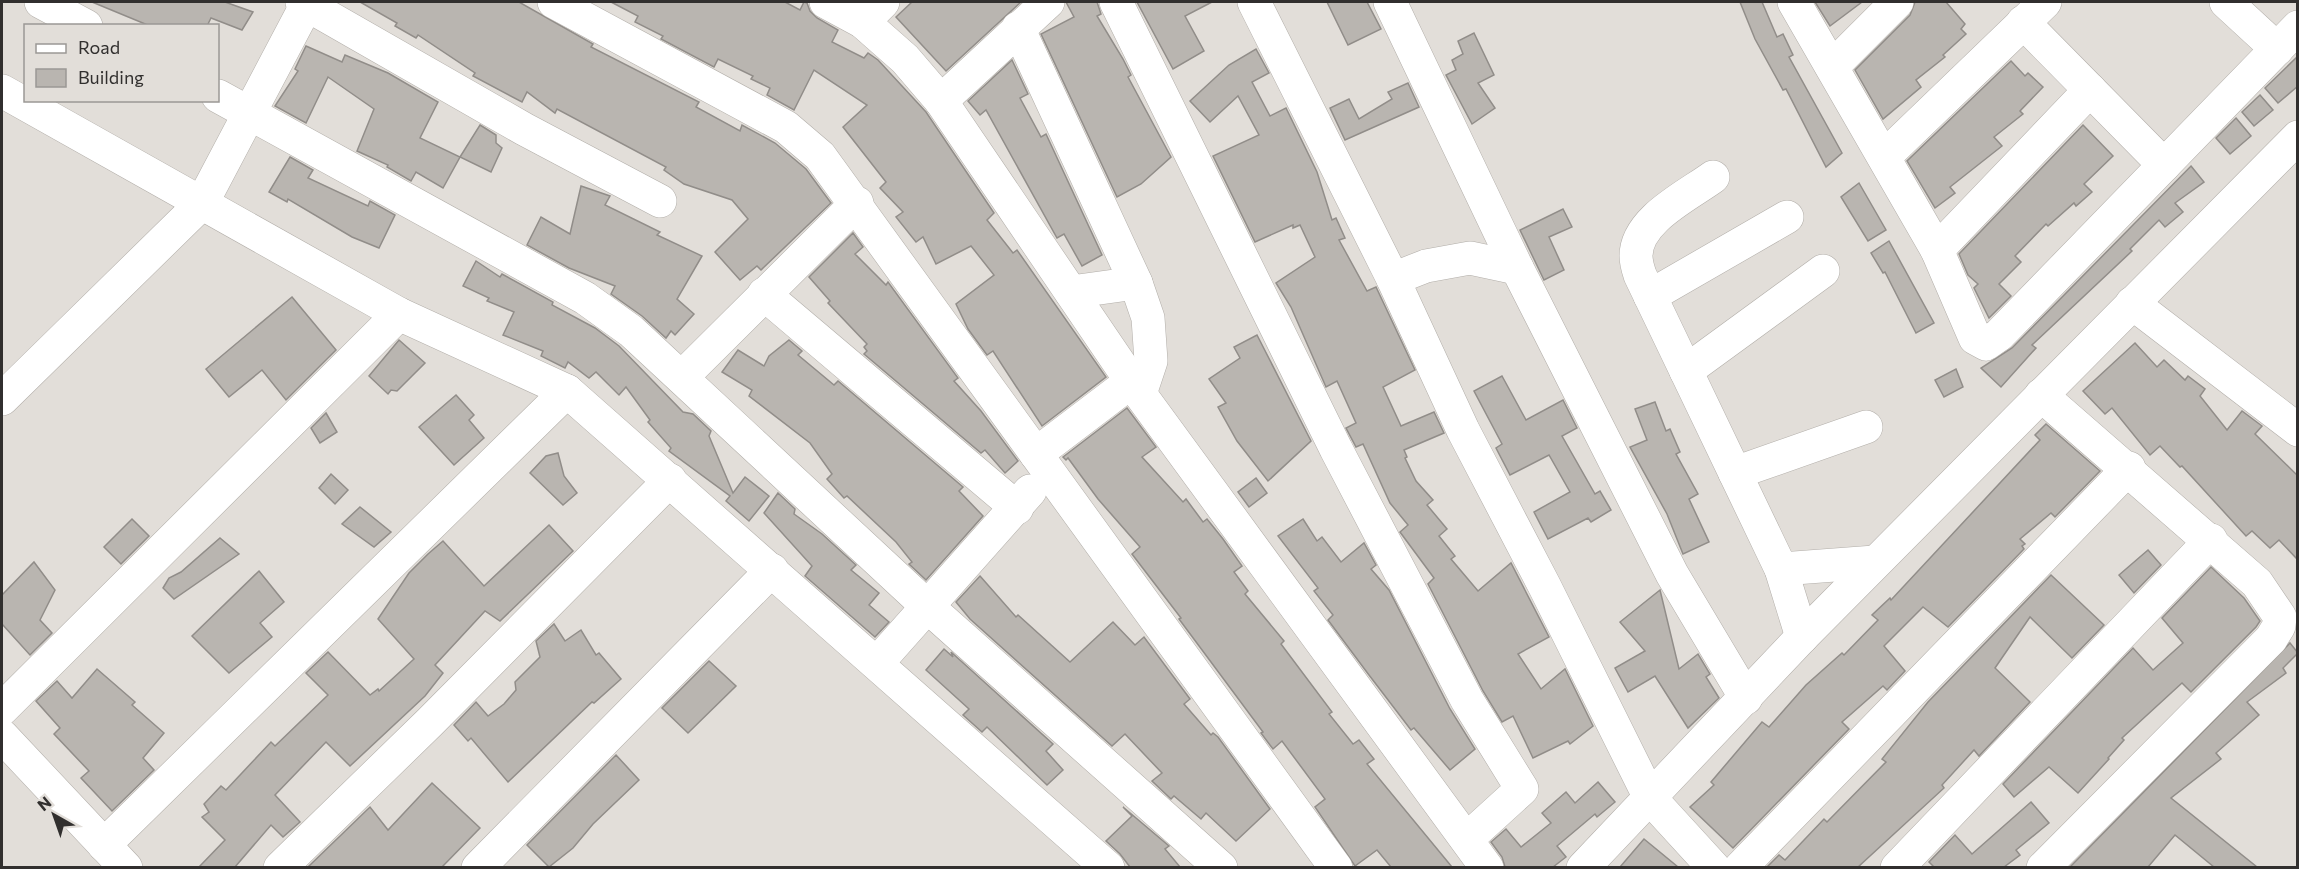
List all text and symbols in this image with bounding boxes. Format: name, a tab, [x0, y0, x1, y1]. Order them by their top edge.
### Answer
legend	[24, 24, 219, 102]
text: Road	[78, 36, 120, 58]
text: Building	[78, 66, 144, 88]
north arrow	[24, 785, 84, 845]
text: N	[33, 792, 55, 814]

